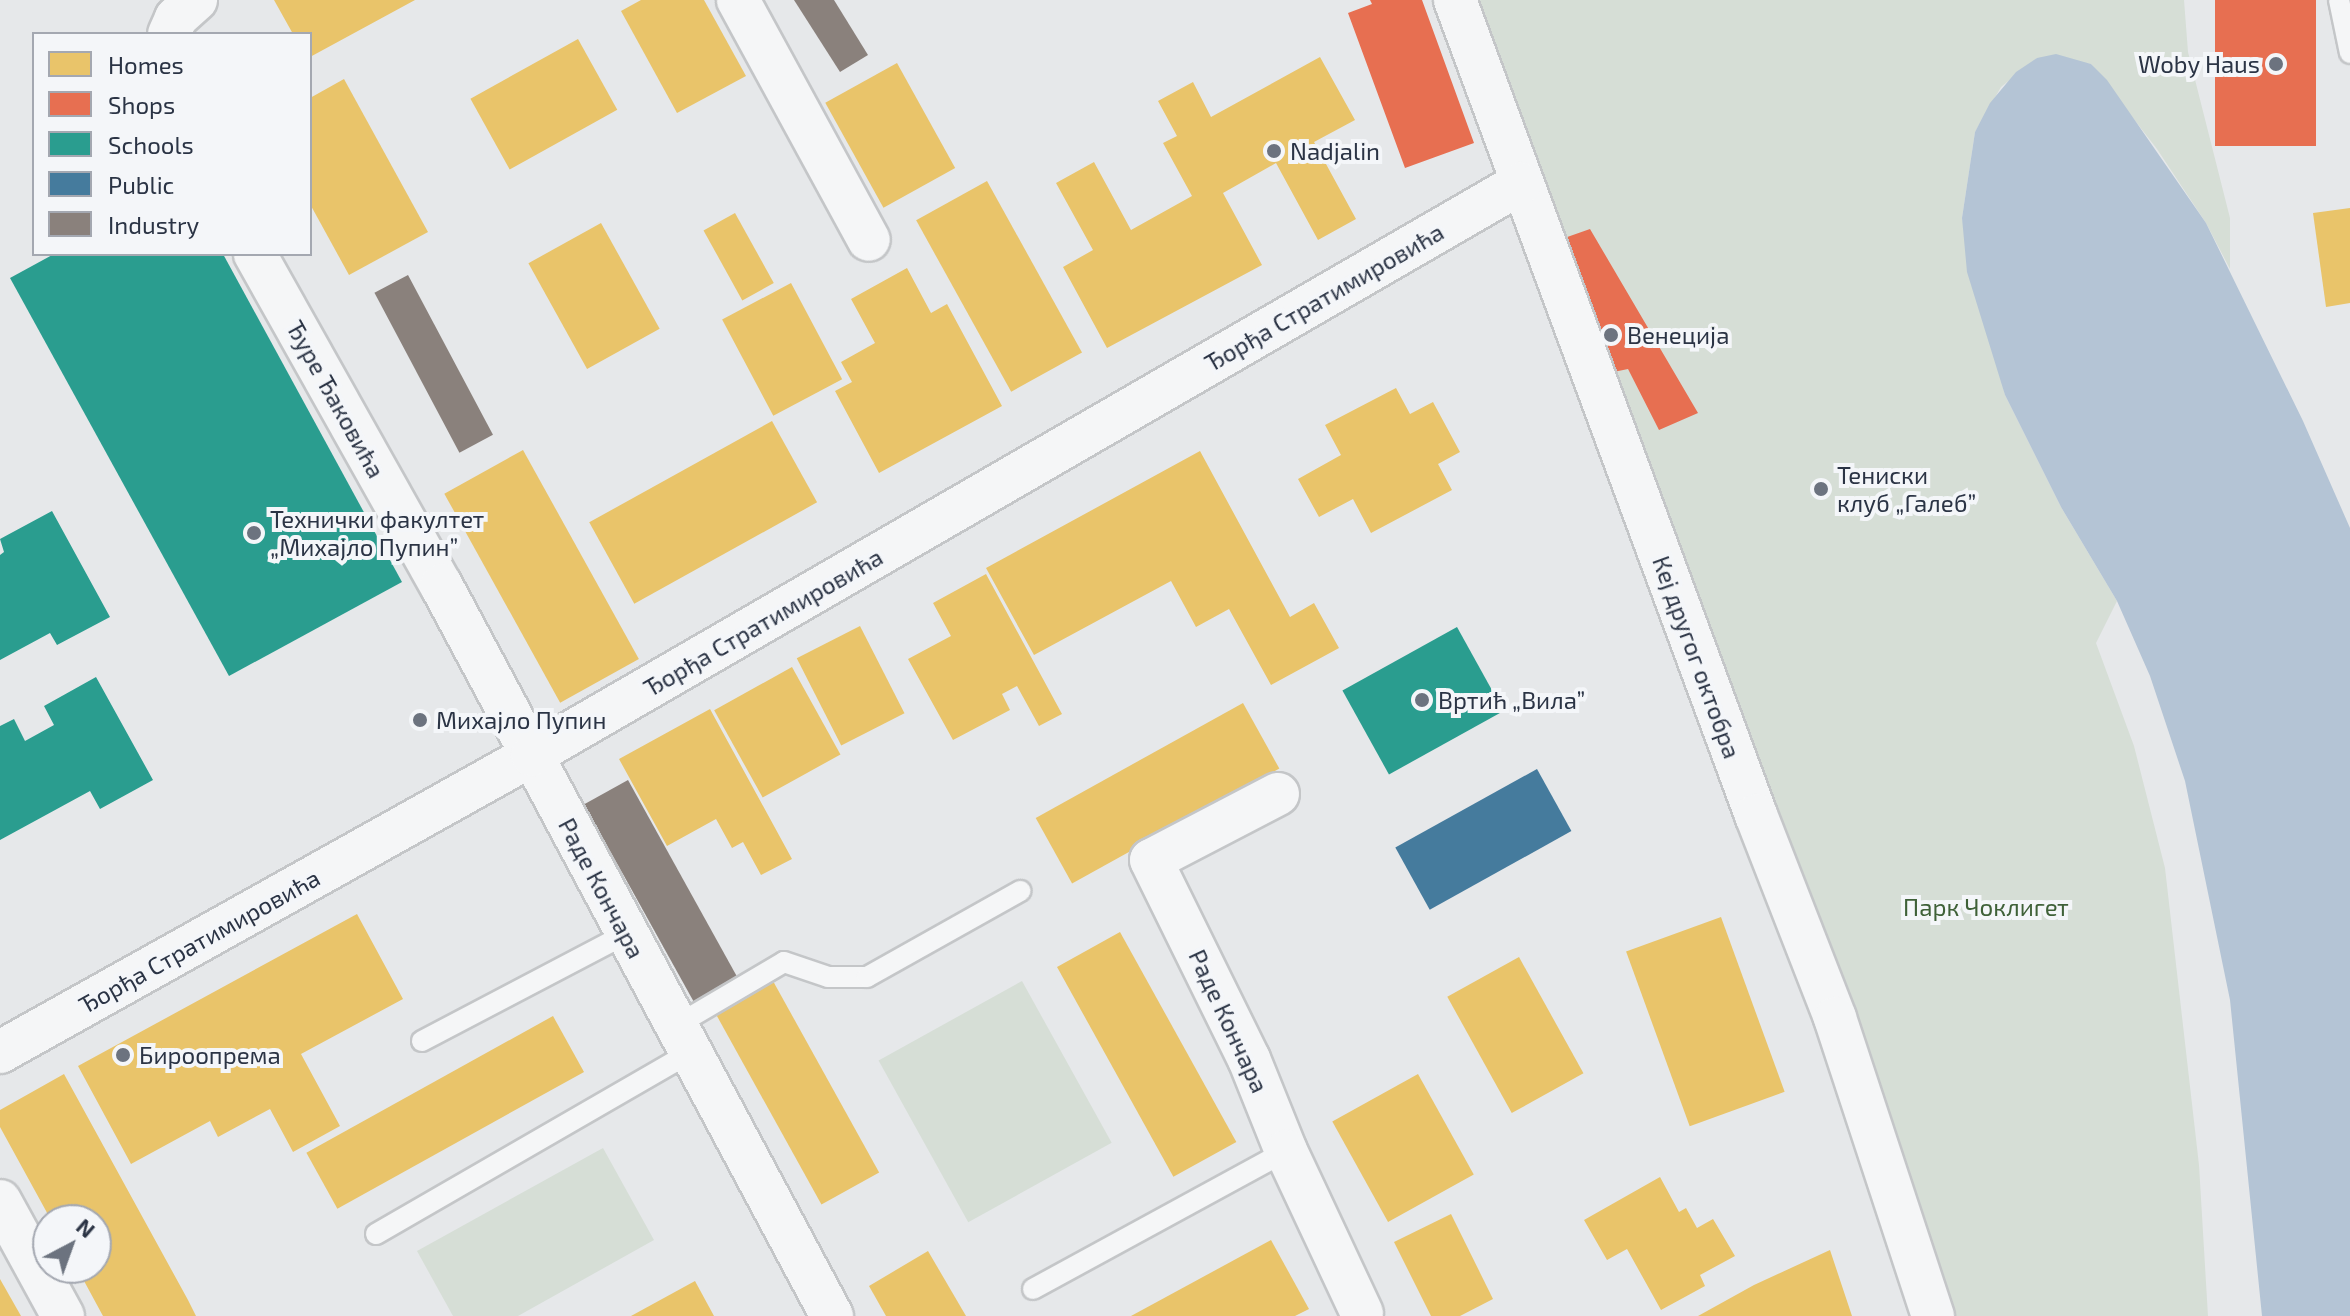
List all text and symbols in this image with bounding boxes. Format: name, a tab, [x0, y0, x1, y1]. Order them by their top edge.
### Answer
legend	[32, 32, 312, 256]
text: Homes	[108, 50, 184, 79]
place label: Woby Haus	[2137, 50, 2260, 78]
marker: Woby Haus	[2267, 55, 2285, 73]
text: Shops	[108, 90, 175, 119]
text: Schools	[108, 130, 194, 159]
place label: Nadjalin	[1290, 137, 1380, 165]
marker: Nadjalin	[1265, 142, 1283, 160]
text: Public	[108, 170, 174, 199]
text: Industry	[108, 210, 199, 239]
street label: Ђорђа Стратимировића	[1199, 217, 1449, 377]
street label: Ђуре Ђаковића	[281, 315, 391, 483]
place label: Венеција	[1627, 321, 1729, 349]
marker: Венеција	[1602, 326, 1620, 344]
place label: Тениски клуб „Галеб”	[1837, 461, 1976, 517]
marker: Тениски клуб „Галеб”	[1812, 480, 1830, 498]
place label: Технички факултет „Михајло Пупин”	[270, 505, 484, 561]
marker: Технички факултет „Михајло Пупин”	[245, 524, 263, 542]
street label: Ђорђа Стратимировића	[638, 542, 888, 702]
street label: Кеј другог октобра	[1647, 552, 1747, 762]
place label: Вртић „Вила”	[1438, 686, 1585, 714]
marker: Вртић „Вила”	[1413, 691, 1431, 709]
place label: Михајло Пупин	[436, 706, 606, 734]
marker: Михајло Пупин	[411, 711, 429, 729]
street label: Раде Кончара	[553, 813, 651, 963]
street label: Ђорђа Стратимировића	[73, 863, 325, 1019]
park label: Парк Чоклигет	[1903, 893, 2069, 921]
street label: Раде Кончара	[1183, 945, 1275, 1097]
place label: Бироопрема	[139, 1041, 281, 1069]
marker: Бироопрема	[114, 1046, 132, 1064]
north arrow	[32, 1204, 112, 1284]
text: N	[72, 1212, 101, 1242]

